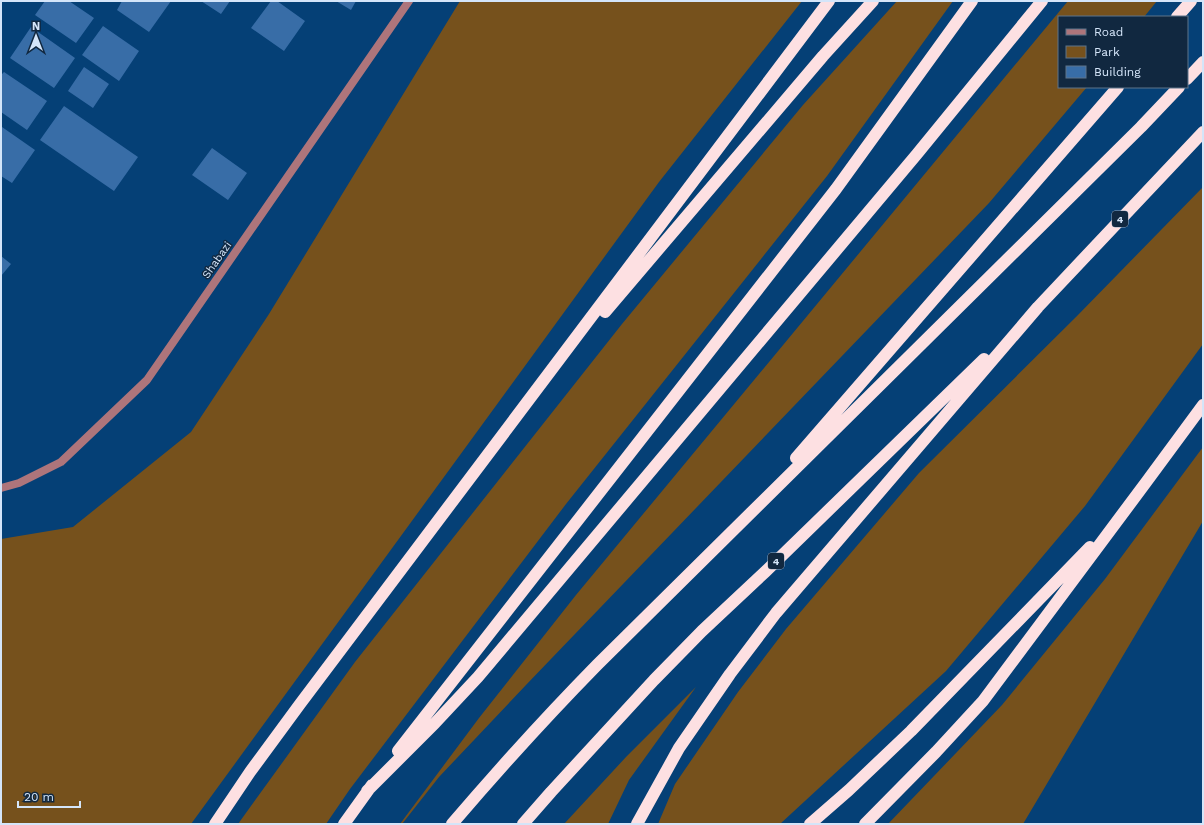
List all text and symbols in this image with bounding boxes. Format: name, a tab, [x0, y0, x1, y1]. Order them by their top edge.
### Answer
north arrow	[16, 16, 56, 56]
legend	[1058, 16, 1188, 88]
text: N	[32, 20, 40, 33]
text: Road	[1094, 25, 1123, 39]
text: Park	[1094, 45, 1120, 59]
text: Building	[1094, 65, 1141, 79]
road number: 4	[1112, 211, 1128, 227]
street label: Shabazi	[200, 239, 234, 281]
road number: 4	[768, 553, 784, 569]
scale bar	[18, 783, 80, 809]
text: 20 m	[24, 790, 54, 804]

